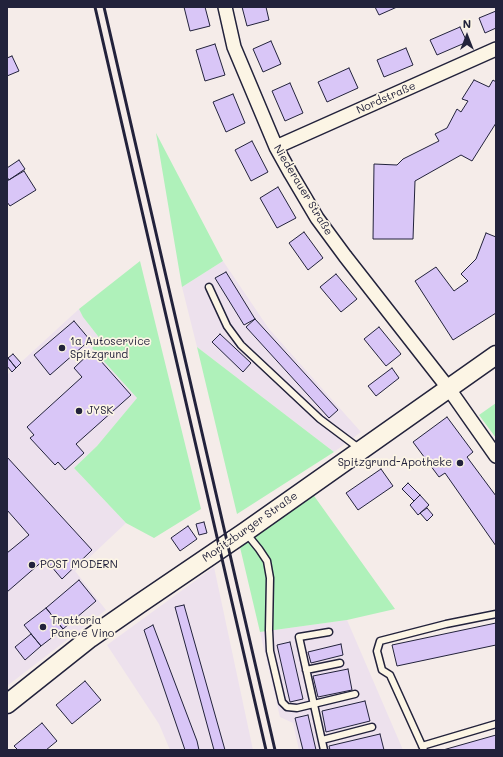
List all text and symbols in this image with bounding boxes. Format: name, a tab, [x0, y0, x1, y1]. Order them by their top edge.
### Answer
north arrow	[447, 16, 487, 56]
text: N	[463, 16, 471, 31]
street label: Nordstraße	[354, 79, 418, 117]
street label: Niederauer Straße	[271, 142, 335, 238]
place label: 1a Autoservice Spitzgrund	[70, 335, 150, 361]
marker: 1a Autoservice Spitzgrund	[57, 343, 67, 353]
place label: JYSK	[87, 404, 113, 418]
marker: JYSK	[74, 406, 84, 416]
place label: Spitzgrund-Apotheke	[338, 456, 452, 470]
marker: Spitzgrund-Apotheke	[455, 458, 465, 468]
street label: Moritzburger Straße	[200, 489, 300, 565]
place label: POST MODERN	[40, 558, 118, 572]
marker: POST MODERN	[27, 560, 37, 570]
place label: Trattoria Pane e Vino	[51, 614, 114, 640]
marker: Trattoria Pane e Vino	[38, 622, 48, 632]

